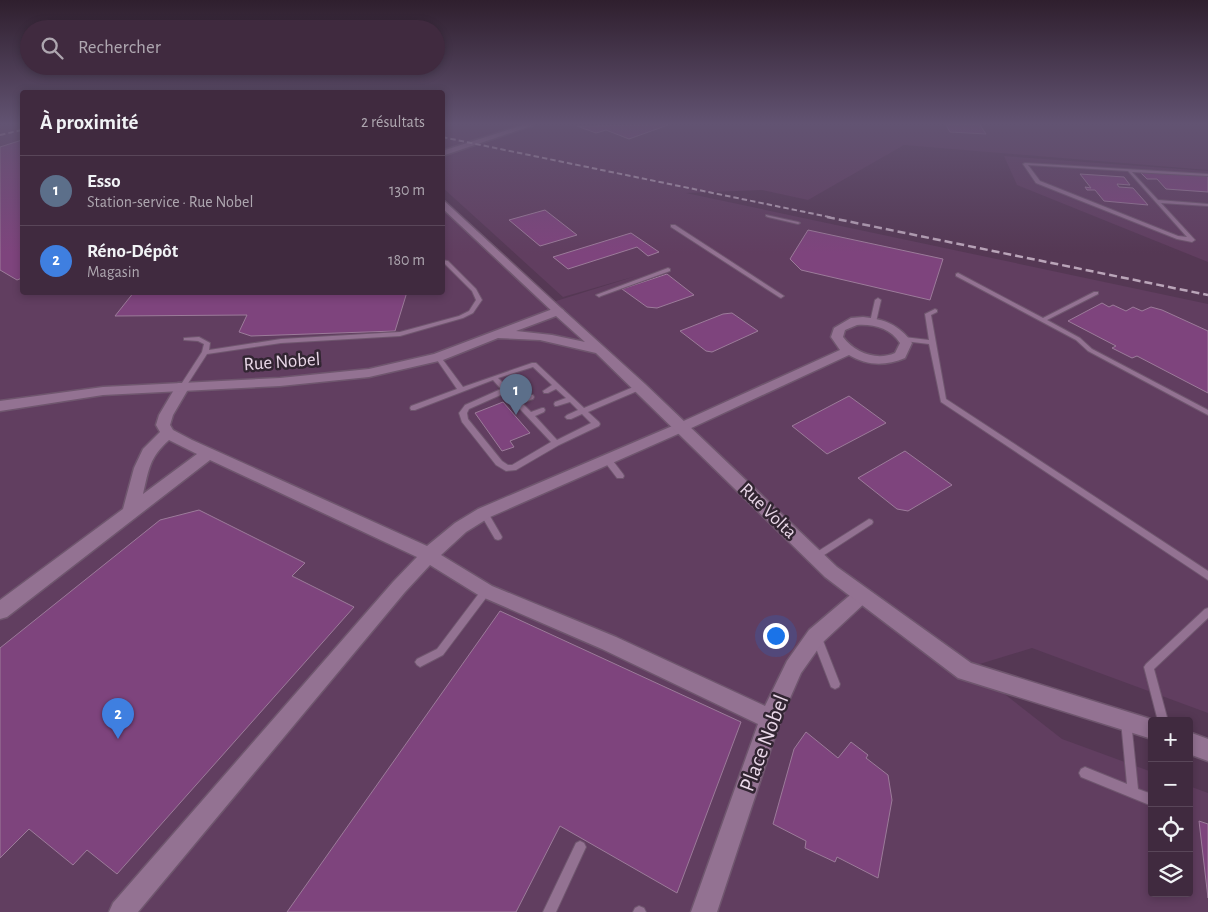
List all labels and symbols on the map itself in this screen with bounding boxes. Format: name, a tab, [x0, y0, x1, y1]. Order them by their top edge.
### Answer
street label: Rue Nobel	[243, 350, 321, 374]
pin: 1	[500, 374, 532, 415]
street label: Rue Volta	[736, 480, 800, 542]
your location	[763, 623, 789, 649]
street label: Place Nobel	[736, 692, 792, 794]
pin: 2	[102, 698, 134, 739]

